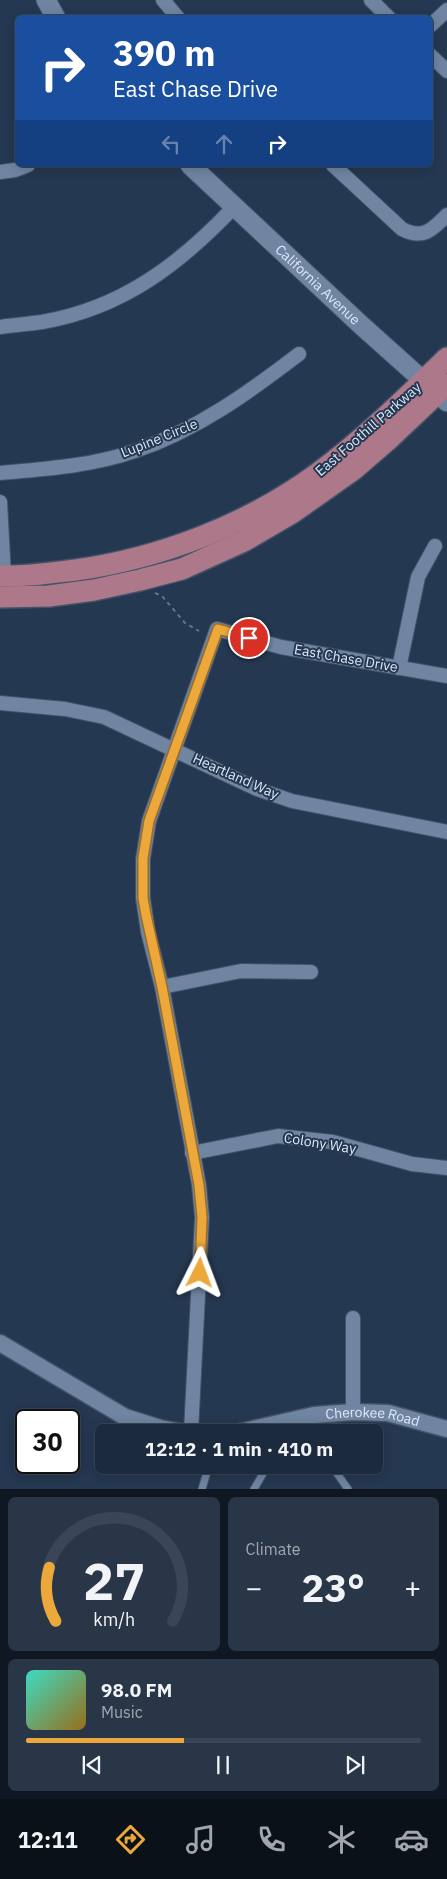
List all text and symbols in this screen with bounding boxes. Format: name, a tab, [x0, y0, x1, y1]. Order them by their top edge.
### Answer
text: 390 m	[113, 30, 216, 76]
icon: right	[30, 35, 95, 100]
text: East Chase Drive	[113, 74, 278, 103]
icon: left	[157, 130, 185, 158]
icon: ahead	[210, 130, 238, 158]
icon: right	[263, 130, 291, 158]
street label: California Avenue	[271, 240, 364, 329]
street label: East Foothill Parkway	[311, 378, 425, 480]
street label: Lupine Circle	[118, 414, 200, 462]
pin	[228, 617, 270, 659]
icon: arrive	[235, 624, 263, 652]
street label: East Chase Drive	[293, 640, 400, 676]
street label: Heartland Way	[190, 749, 282, 803]
street label: Colony Way	[283, 1128, 357, 1158]
position arrow	[173, 1246, 225, 1298]
street label: Cherokee Road	[325, 1403, 422, 1430]
speed limit sign: 30	[15, 1409, 80, 1474]
text: 12:12 · 1 min · 410 m	[145, 1437, 333, 1461]
text: Climate	[246, 1539, 301, 1559]
text: 27	[83, 1547, 145, 1614]
text: 23°	[302, 1563, 365, 1612]
text: −	[246, 1569, 262, 1606]
text: +	[404, 1569, 421, 1606]
text: km/h	[93, 1608, 135, 1631]
text: 98.0 FM	[101, 1678, 172, 1702]
text: Music	[101, 1702, 143, 1722]
icon: previous	[78, 1751, 106, 1779]
icon: pause	[209, 1751, 237, 1779]
icon: next	[341, 1751, 369, 1779]
icon: directions	[113, 1822, 148, 1857]
icon: music	[183, 1822, 218, 1857]
icon: phone	[254, 1822, 289, 1857]
icon: climate	[324, 1822, 359, 1857]
icon: car	[394, 1822, 429, 1857]
text: 12:11	[18, 1825, 78, 1854]

